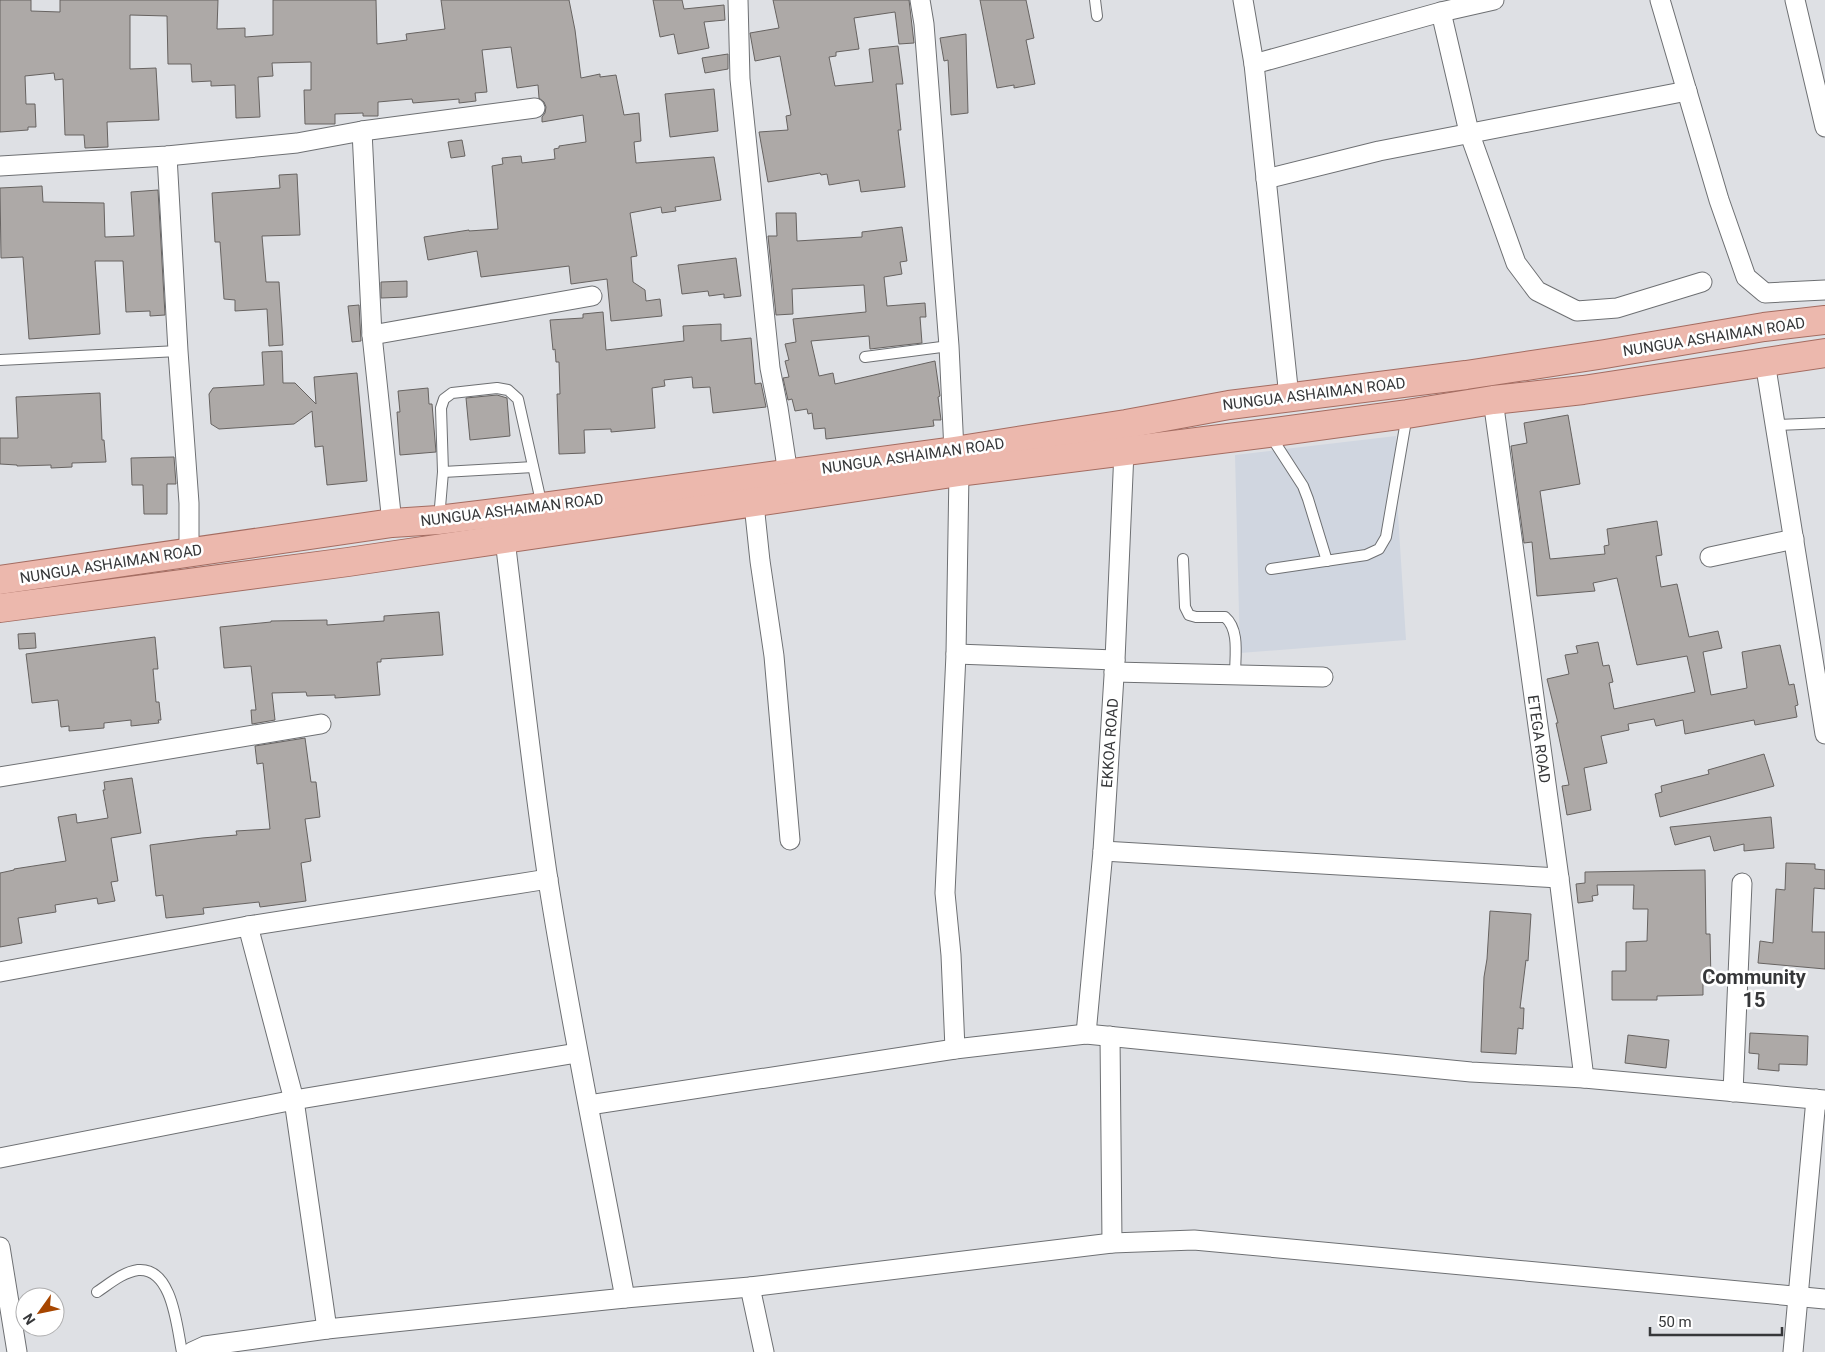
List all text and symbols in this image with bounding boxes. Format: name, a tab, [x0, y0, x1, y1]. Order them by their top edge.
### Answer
street label: NUNGUA ASHAIMAN ROAD	[1622, 314, 1806, 360]
street label: NUNGUA ASHAIMAN ROAD	[1221, 374, 1407, 414]
street label: NUNGUA ASHAIMAN ROAD	[821, 434, 1005, 478]
street label: NUNGUA ASHAIMAN ROAD	[419, 490, 605, 530]
street label: NUNGUA ASHAIMAN ROAD	[19, 541, 203, 587]
street label: ETEGA ROAD	[1524, 694, 1554, 784]
street label: EKKOA ROAD	[1098, 698, 1122, 788]
district label: Community 15	[1702, 965, 1807, 1012]
north arrow	[15, 1287, 65, 1337]
scale bar	[1650, 1304, 1782, 1336]
text: N	[20, 1311, 39, 1328]
text: 50 m	[1658, 1313, 1692, 1331]

